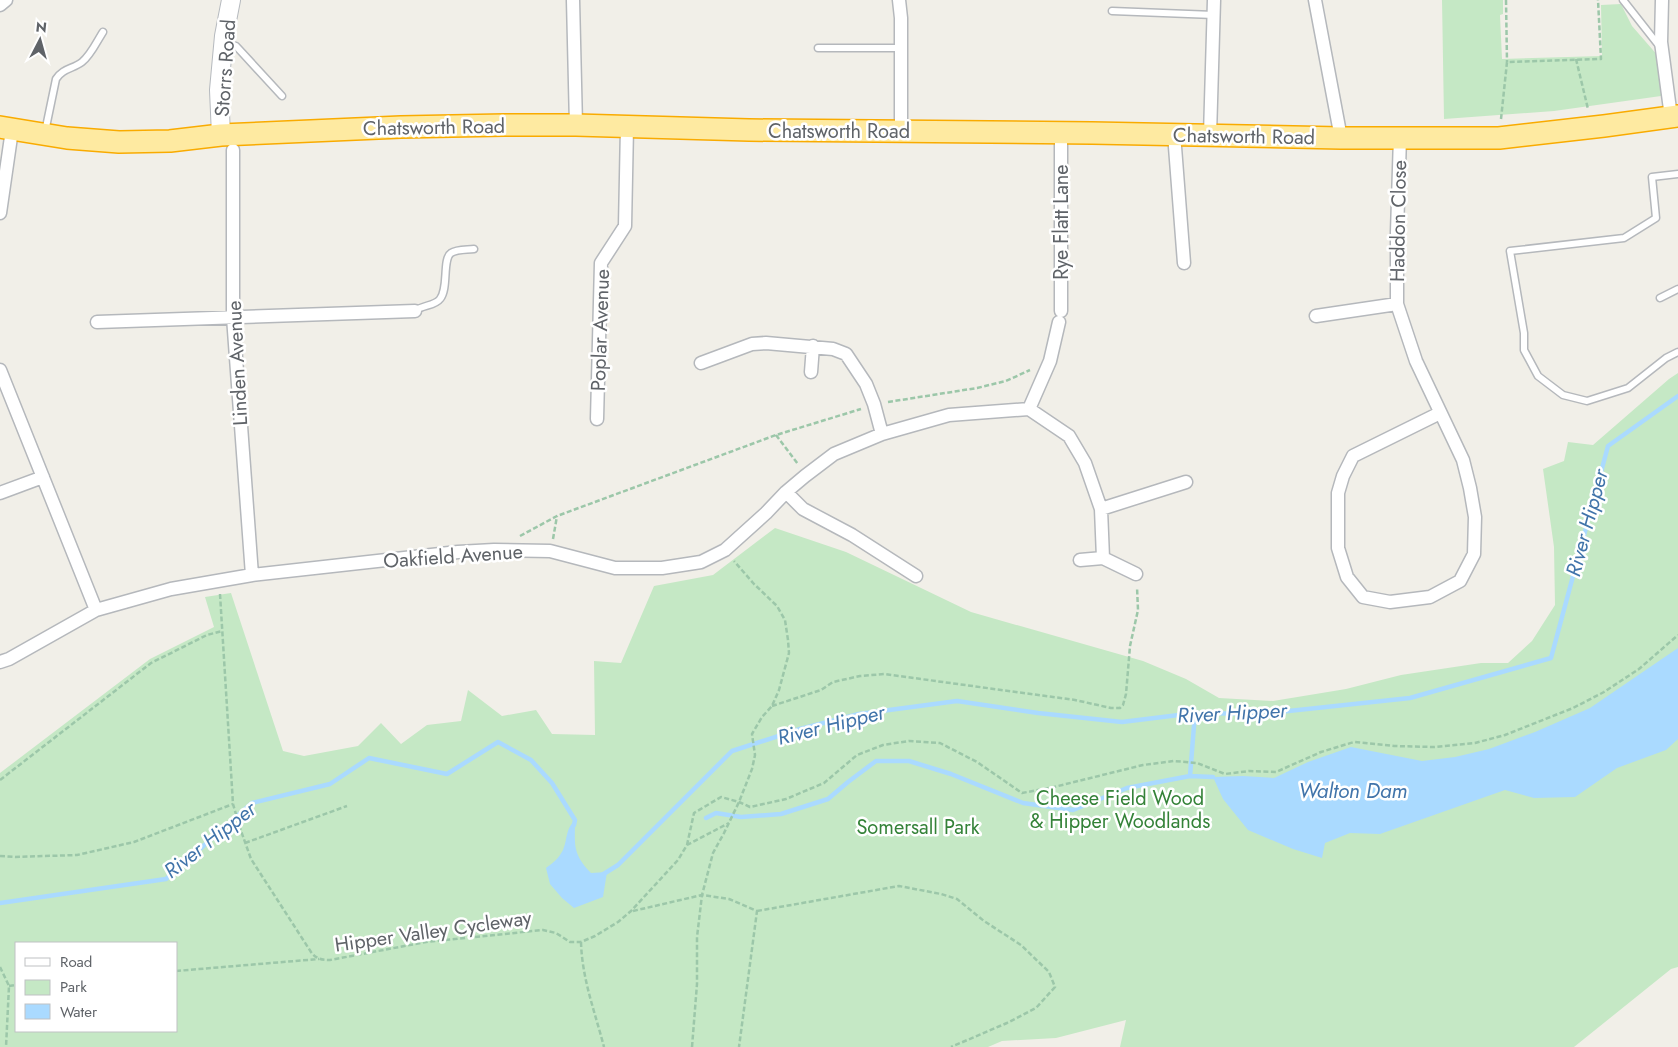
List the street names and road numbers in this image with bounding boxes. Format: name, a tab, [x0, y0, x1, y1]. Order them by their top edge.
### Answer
street label: Storrs Road	[208, 18, 243, 118]
street label: Chatsworth Road	[363, 112, 505, 143]
street label: Chatsworth Road	[768, 117, 910, 146]
street label: Chatsworth Road	[1173, 121, 1315, 152]
street label: Haddon Close	[1383, 160, 1414, 282]
street label: Rye Flatt Lane	[1047, 164, 1076, 280]
street label: Poplar Avenue	[584, 269, 617, 392]
street label: Linden Avenue	[220, 300, 255, 426]
street label: Oakfield Avenue	[382, 537, 524, 576]
street label: Hipper Valley Cycleway	[333, 903, 534, 960]

